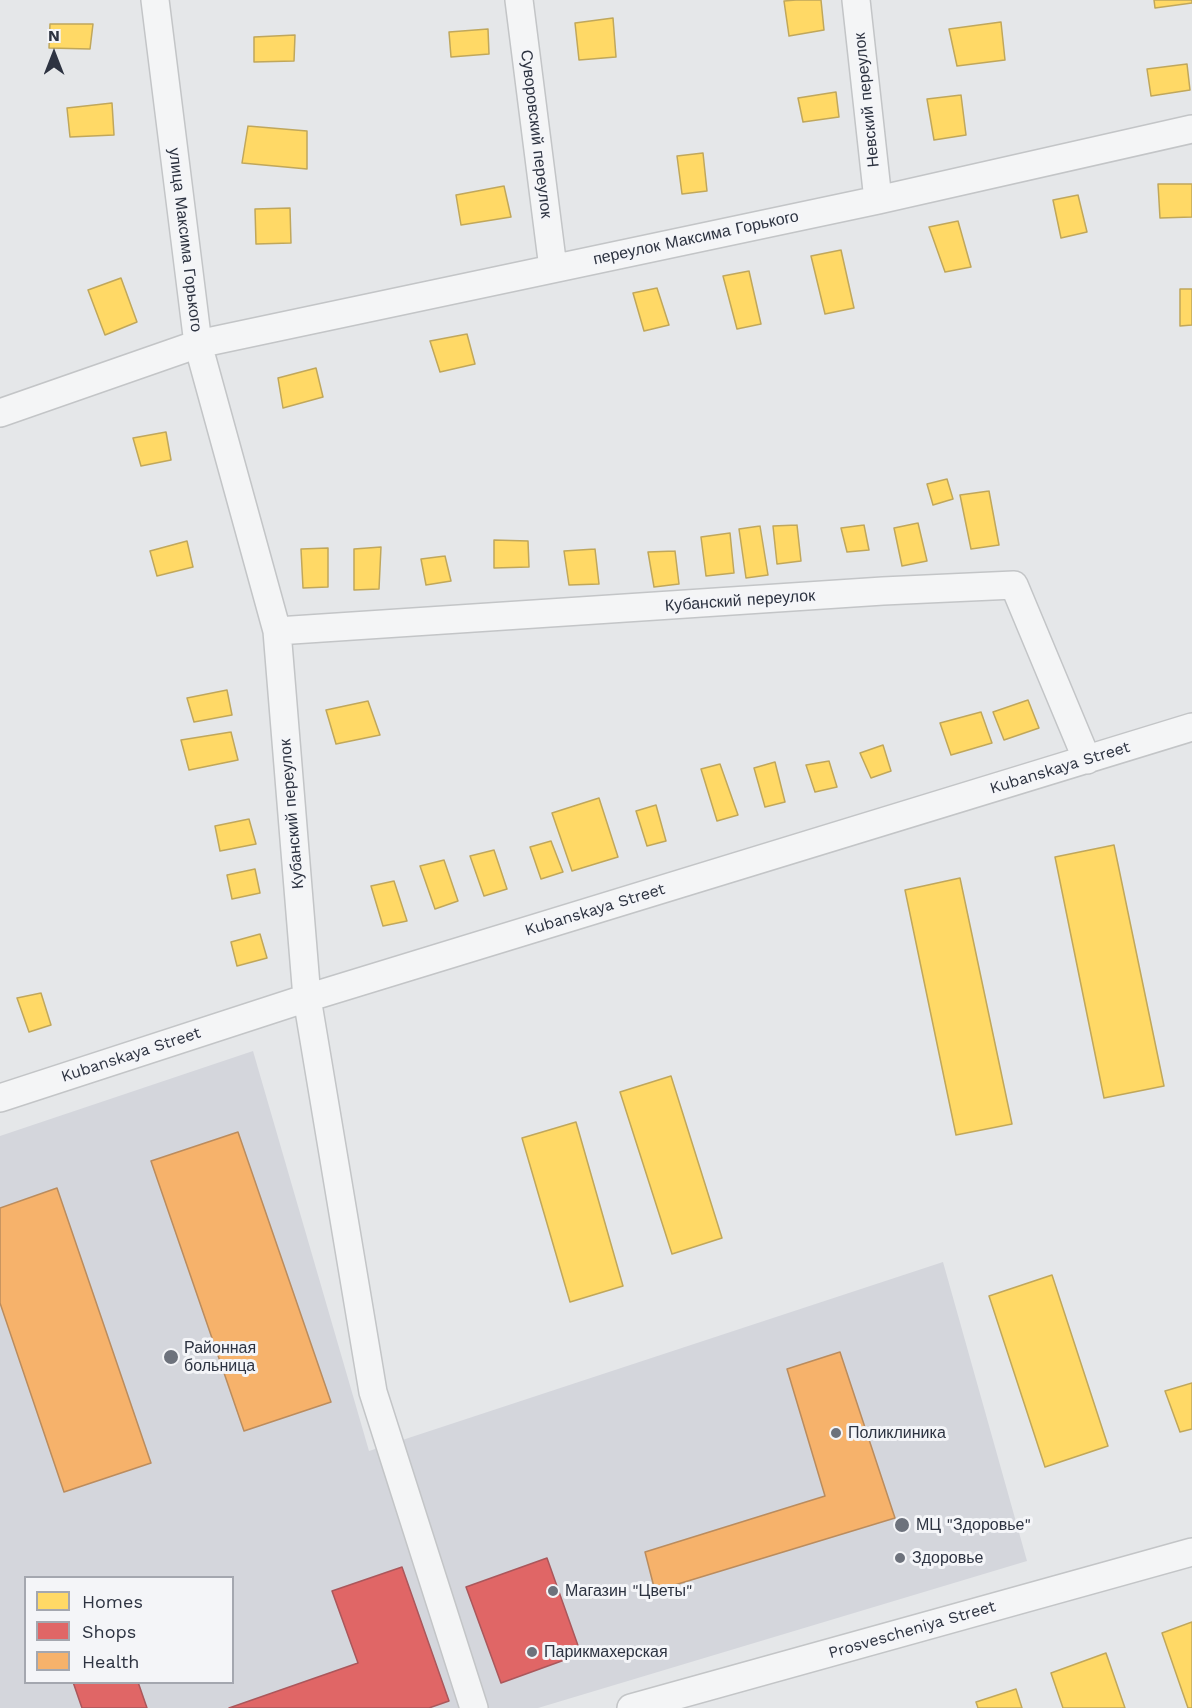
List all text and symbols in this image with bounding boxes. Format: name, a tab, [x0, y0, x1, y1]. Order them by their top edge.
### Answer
north arrow	[24, 24, 84, 84]
text: N	[48, 26, 60, 45]
street label: Невский переулок	[850, 32, 884, 168]
street label: Суворовский переулок	[516, 49, 556, 219]
street label: улица Максима Горького	[164, 147, 206, 333]
street label: переулок Максима Горького	[591, 207, 801, 269]
street label: Кубанский переулок	[664, 586, 816, 616]
street label: Кубанский переулок	[276, 738, 308, 890]
street label: Kubanskaya Street	[988, 738, 1132, 798]
street label: Kubanskaya Street	[523, 880, 667, 940]
street label: Kubanskaya Street	[59, 1023, 203, 1087]
place label: Районная больница	[184, 1338, 256, 1376]
marker: Районная больница	[162, 1348, 180, 1366]
place label: Поликлиника	[848, 1423, 946, 1443]
marker: Поликлиника	[829, 1426, 843, 1440]
place label: МЦ "Здоровье"	[916, 1515, 1031, 1535]
marker: МЦ "Здоровье"	[893, 1516, 911, 1534]
place label: Здоровье	[912, 1548, 983, 1568]
marker: Здоровье	[893, 1551, 907, 1565]
legend	[24, 1576, 234, 1684]
place label: Магазин "Цветы"	[565, 1581, 692, 1601]
marker: Магазин "Цветы"	[546, 1584, 560, 1598]
text: Homes	[82, 1591, 143, 1612]
street label: Prosvescheniya Street	[826, 1597, 998, 1663]
text: Shops	[82, 1621, 136, 1642]
place label: Парикмахерская	[544, 1642, 668, 1662]
marker: Парикмахерская	[525, 1645, 539, 1659]
text: Health	[82, 1651, 139, 1672]

